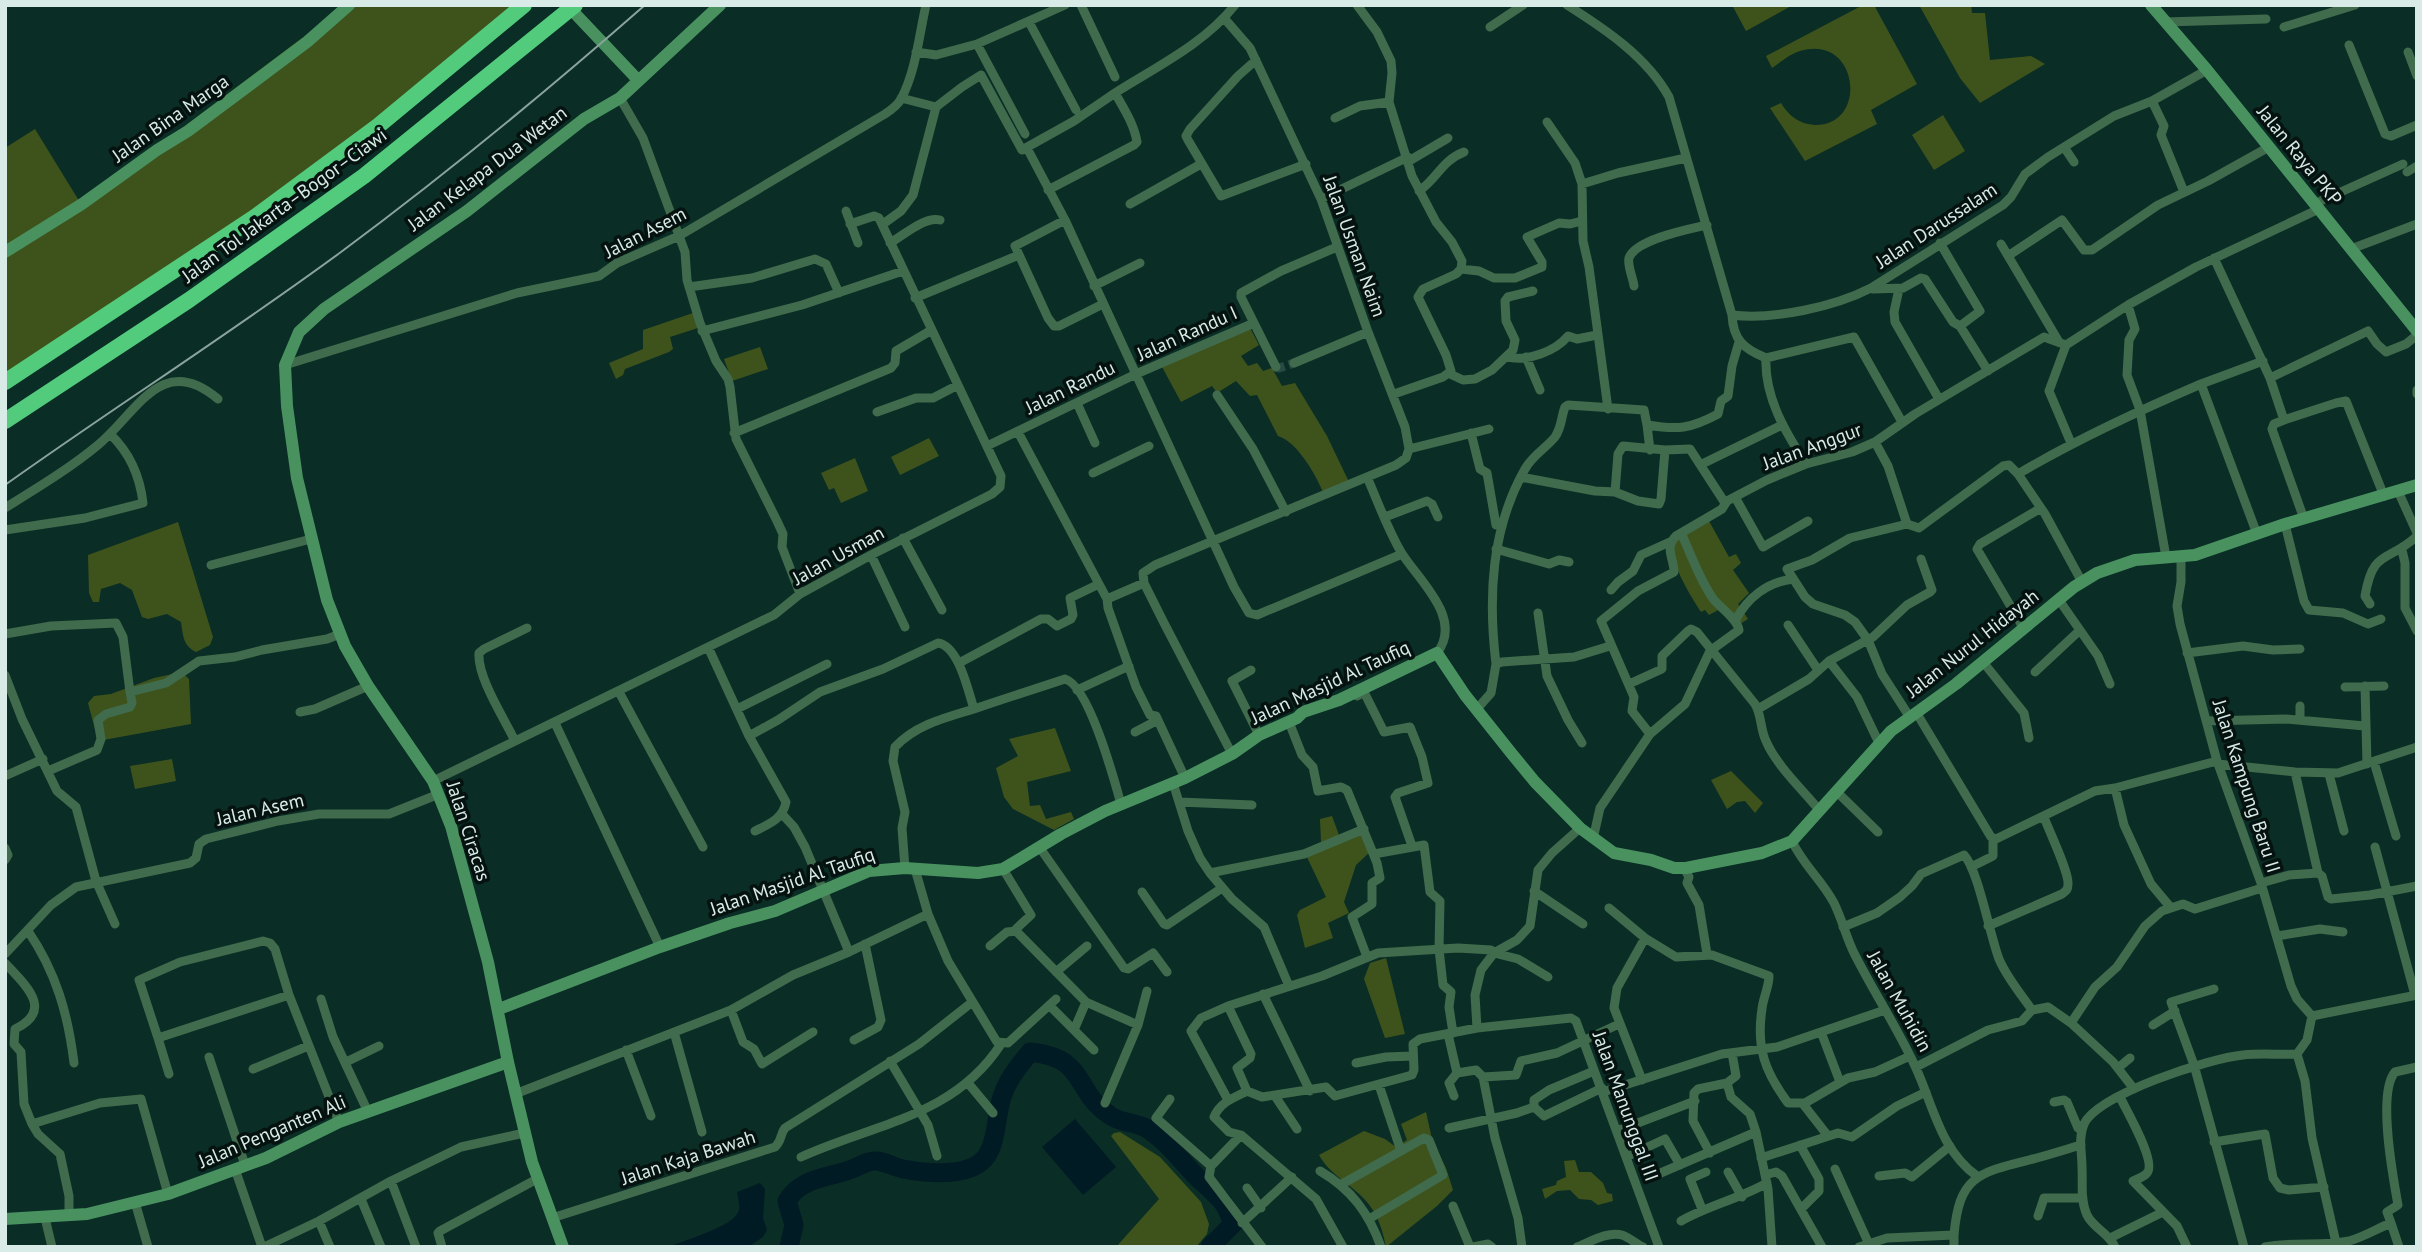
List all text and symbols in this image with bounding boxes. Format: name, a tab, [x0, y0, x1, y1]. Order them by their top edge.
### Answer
street label: Jalan Bina Marga	[106, 69, 233, 168]
street label: Jalan Raya PKP	[2252, 99, 2348, 210]
street label: Jalan Kelapa Dua Wetan	[402, 100, 571, 236]
street label: Jalan Tol Jakarta–Bogor–Ciawi	[176, 122, 391, 288]
street label: Jalan Usman Naim	[1318, 171, 1392, 320]
street label: Jalan Darussalam	[1870, 177, 2001, 274]
street label: Jalan Asem	[599, 201, 690, 263]
street label: Jalan Randu I	[1132, 300, 1241, 366]
street label: Jalan Randu	[1020, 355, 1119, 419]
street label: Jalan Anggur	[1758, 417, 1865, 475]
street label: Jalan Usman	[787, 520, 888, 590]
street label: Jalan Nurul Hidayah	[1900, 584, 2043, 703]
street label: Jalan Masjid Al Taufiq	[1246, 635, 1413, 730]
street label: Jalan Kampung Baru II	[2207, 695, 2286, 876]
street label: Jalan Ciracas	[441, 777, 496, 884]
street label: Jalan Asem	[213, 787, 306, 831]
street label: Jalan Masjid Al Taufiq	[706, 842, 877, 921]
street label: Jalan Muhidin	[1862, 945, 1938, 1056]
street label: Jalan Manunggal III	[1587, 1027, 1664, 1184]
street label: Jalan Penganten Ali	[194, 1089, 349, 1173]
street label: Jalan Kaja Bawah	[617, 1124, 758, 1190]

